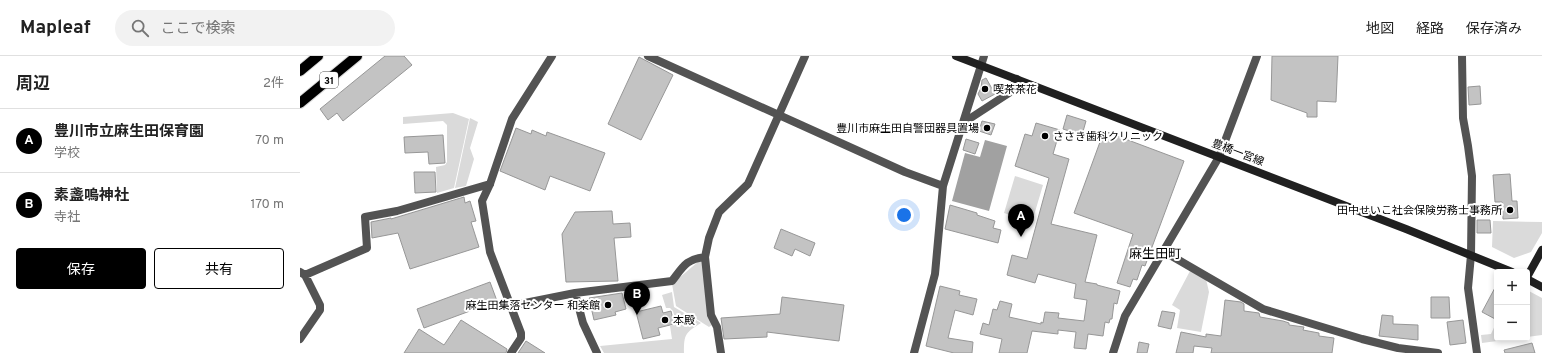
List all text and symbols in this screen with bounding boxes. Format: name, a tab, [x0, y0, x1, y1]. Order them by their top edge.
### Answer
search box	[115, 10, 395, 46]
text: Mapleaf	[20, 16, 91, 40]
icon: search	[129, 17, 151, 39]
text: ここで検索	[161, 20, 236, 39]
text: 地図	[1366, 21, 1394, 38]
text: 経路	[1416, 21, 1444, 38]
text: 保存済み	[1466, 21, 1522, 38]
road number: 31	[320, 72, 338, 88]
text: 周辺	[16, 74, 50, 96]
text: 2件	[263, 76, 284, 92]
place label: 喫茶茶花	[993, 83, 1037, 97]
marker: 喫茶茶花	[980, 84, 990, 94]
place label: 豊川市麻生田自警団器具置場	[836, 122, 979, 136]
text: 豊川市立麻生田保育園	[54, 123, 204, 142]
marker: 豊川市麻生田自警団器具置場	[982, 123, 992, 133]
place label: ささき歯科クリニック	[1053, 130, 1163, 144]
marker: ささき歯科クリニック	[1040, 131, 1050, 141]
text: A	[24, 133, 34, 149]
text: 70 m	[255, 133, 284, 149]
street label: 豊橋一宮線	[1209, 137, 1266, 169]
text: 学校	[54, 146, 80, 162]
text: 素盞嗚神社	[54, 187, 129, 206]
text: B	[25, 197, 33, 213]
text: 170 m	[250, 197, 284, 213]
pin: A	[1008, 204, 1034, 237]
place label: 田中せいこ社会保険労務士事務所	[1337, 204, 1503, 218]
your location	[894, 205, 914, 225]
marker: 田中せいこ社会保険労務士事務所	[1505, 205, 1515, 215]
text: 寺社	[54, 210, 80, 226]
district label: 麻生田町	[1129, 247, 1181, 263]
button: 保存	[16, 248, 146, 289]
button: 共有	[154, 248, 284, 289]
map controls	[1494, 269, 1530, 341]
button: +	[1494, 269, 1530, 305]
pin: B	[624, 282, 650, 315]
place label: 麻生田集落センター 和楽館	[465, 299, 600, 313]
marker: 麻生田集落センター 和楽館	[603, 300, 613, 310]
button: −	[1494, 305, 1530, 341]
place label: 本殿	[673, 314, 695, 328]
marker: 本殿	[660, 315, 670, 325]

